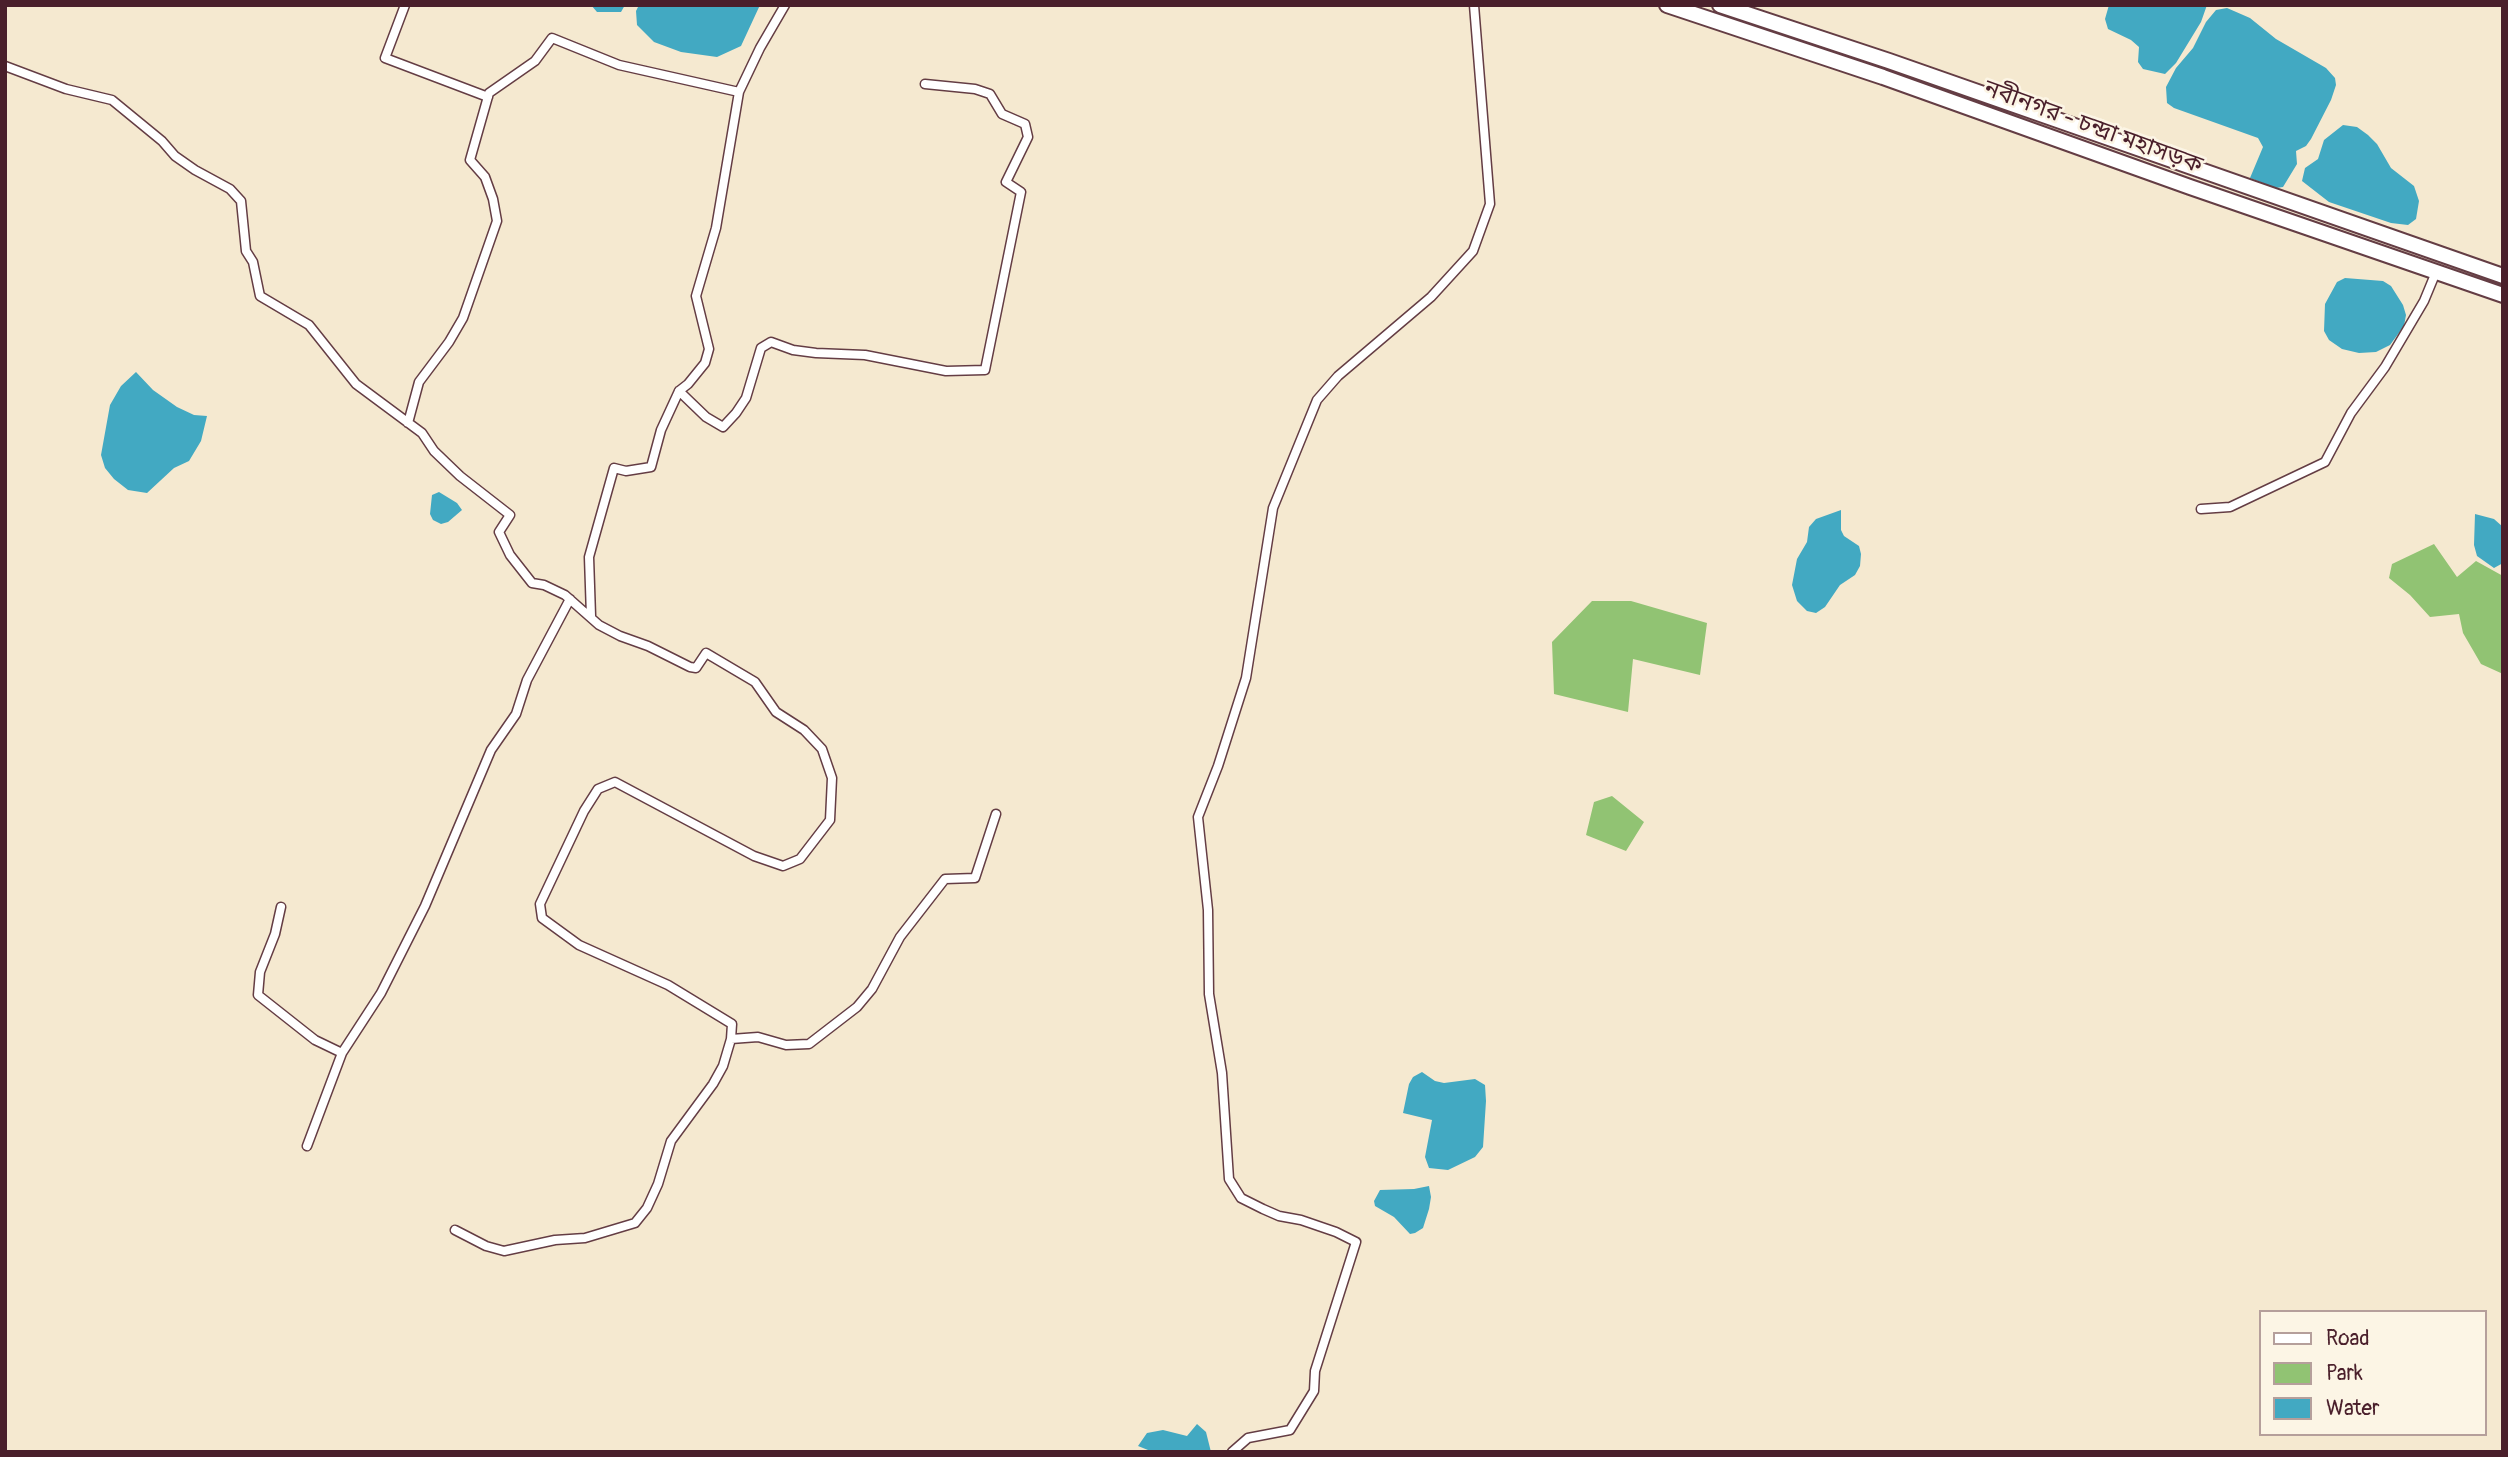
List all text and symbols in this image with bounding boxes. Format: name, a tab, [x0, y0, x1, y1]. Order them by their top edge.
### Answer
street label: নবীনগর - চন্দ্রা মহাসড়ক	[1980, 75, 2206, 181]
legend	[2260, 1310, 2487, 1436]
text: Road	[2326, 1325, 2370, 1352]
text: Park	[2326, 1360, 2363, 1387]
text: Water	[2326, 1395, 2379, 1422]

